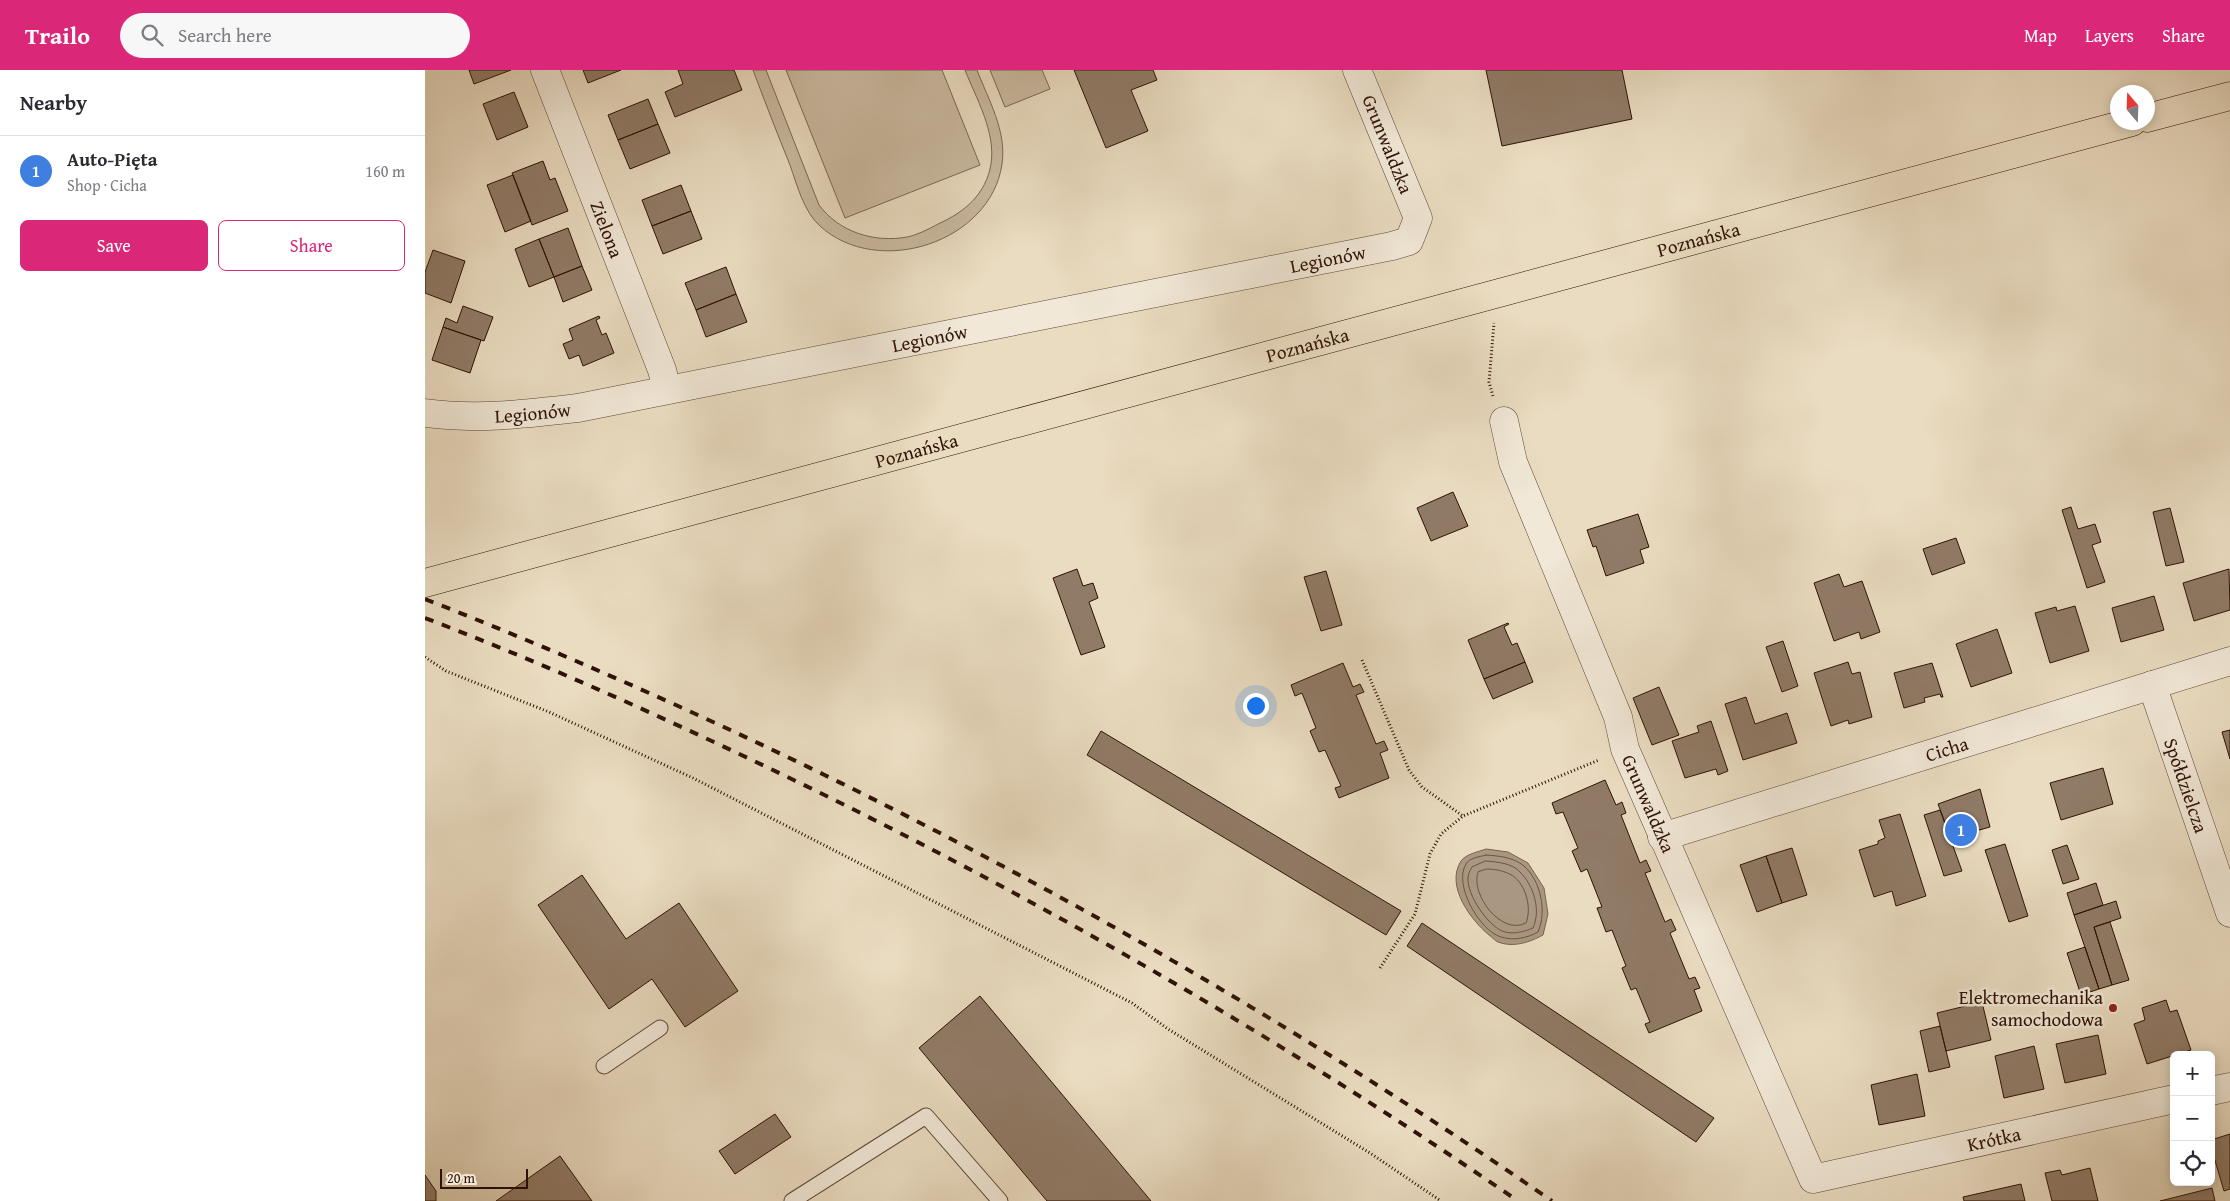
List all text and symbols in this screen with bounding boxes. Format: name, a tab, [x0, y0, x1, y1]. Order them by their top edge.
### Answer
search box	[120, 13, 470, 58]
text: Trailo	[25, 18, 90, 53]
icon: search	[138, 21, 166, 49]
text: Search here	[178, 21, 272, 49]
text: Map	[2024, 22, 2057, 49]
text: Layers	[2085, 22, 2134, 49]
text: Share	[2162, 22, 2205, 49]
north arrow	[2110, 85, 2155, 130]
text: Nearby	[20, 87, 87, 118]
street label: Grunwaldzka	[1355, 90, 1421, 198]
text: Auto-Pięta	[67, 145, 157, 173]
text: 1	[32, 159, 40, 183]
text: 160 m	[365, 159, 405, 183]
text: Shop · Cicha	[67, 173, 147, 197]
street label: Zielona	[583, 197, 631, 262]
street label: Poznańska	[1654, 215, 1743, 264]
button: Save	[20, 220, 208, 271]
button: Share	[218, 220, 405, 271]
street label: Legionów	[1288, 237, 1369, 280]
street label: Legionów	[889, 317, 970, 359]
street label: Poznańska	[1263, 320, 1352, 369]
street label: Legionów	[494, 395, 573, 430]
street label: Poznańska	[872, 426, 961, 475]
your location	[1243, 693, 1269, 719]
street label: Cicha	[1922, 729, 1972, 769]
street label: Spółdzielcza	[2157, 734, 2216, 836]
street label: Grunwaldzka	[1615, 750, 1683, 857]
pin: 1	[1945, 811, 1977, 849]
place label: Elektromechanika samochodowa	[1959, 983, 2103, 1033]
marker: Elektromechanika samochodowa	[2107, 1002, 2119, 1014]
map controls	[2170, 1051, 2215, 1186]
button: +	[2170, 1051, 2215, 1096]
button: −	[2170, 1096, 2215, 1141]
street label: Krótka	[1964, 1119, 2023, 1158]
button: locate	[2170, 1141, 2215, 1186]
scale bar	[440, 1166, 527, 1189]
text: 20 m	[447, 1168, 475, 1188]

